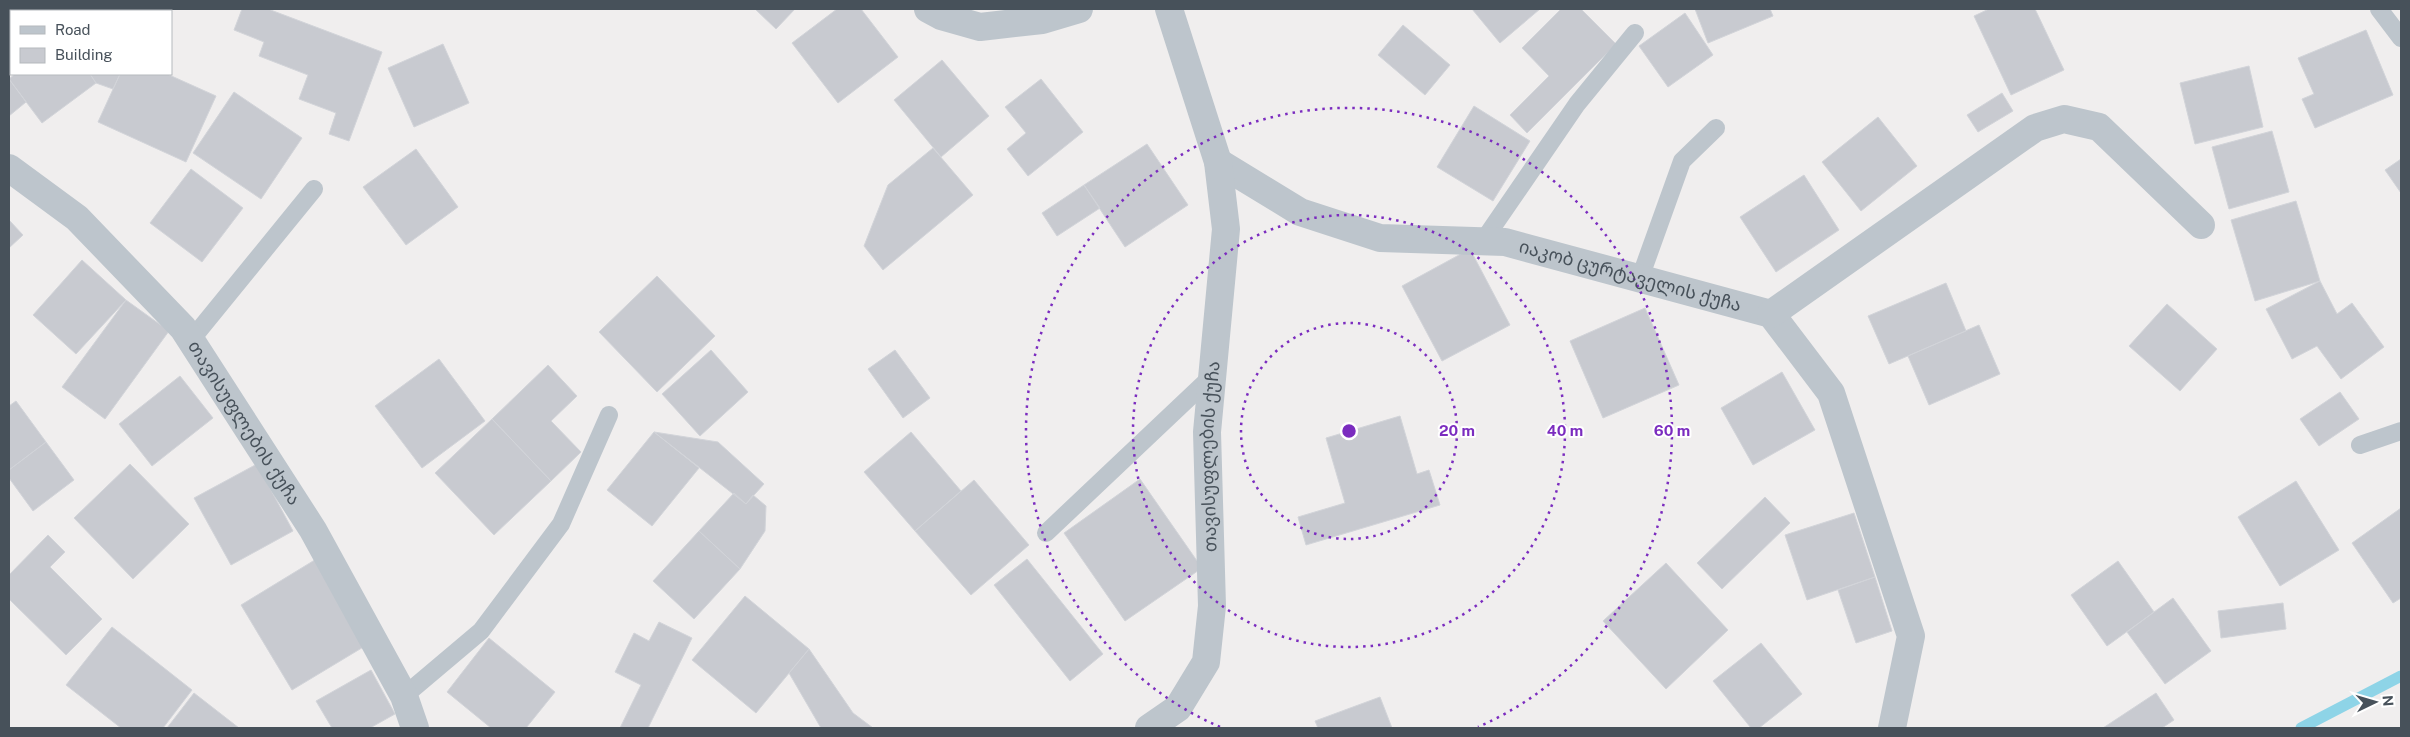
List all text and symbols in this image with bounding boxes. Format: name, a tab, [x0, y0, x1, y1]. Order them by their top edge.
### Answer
legend	[10, 10, 172, 75]
text: Road	[55, 21, 91, 38]
text: Building	[55, 46, 113, 63]
street label: იაკობ ცურტაველის ქუჩა	[1517, 235, 1744, 315]
street label: თავისუფლების ქუჩა	[184, 336, 305, 509]
street label: თავისუფლების ქუჩა	[1196, 360, 1224, 553]
centre of rings	[1340, 422, 1358, 440]
text: 20 m	[1439, 422, 1475, 439]
text: 40 m	[1547, 422, 1583, 439]
text: 60 m	[1654, 422, 1690, 439]
north arrow	[2350, 677, 2400, 727]
text: N	[2380, 695, 2396, 707]

